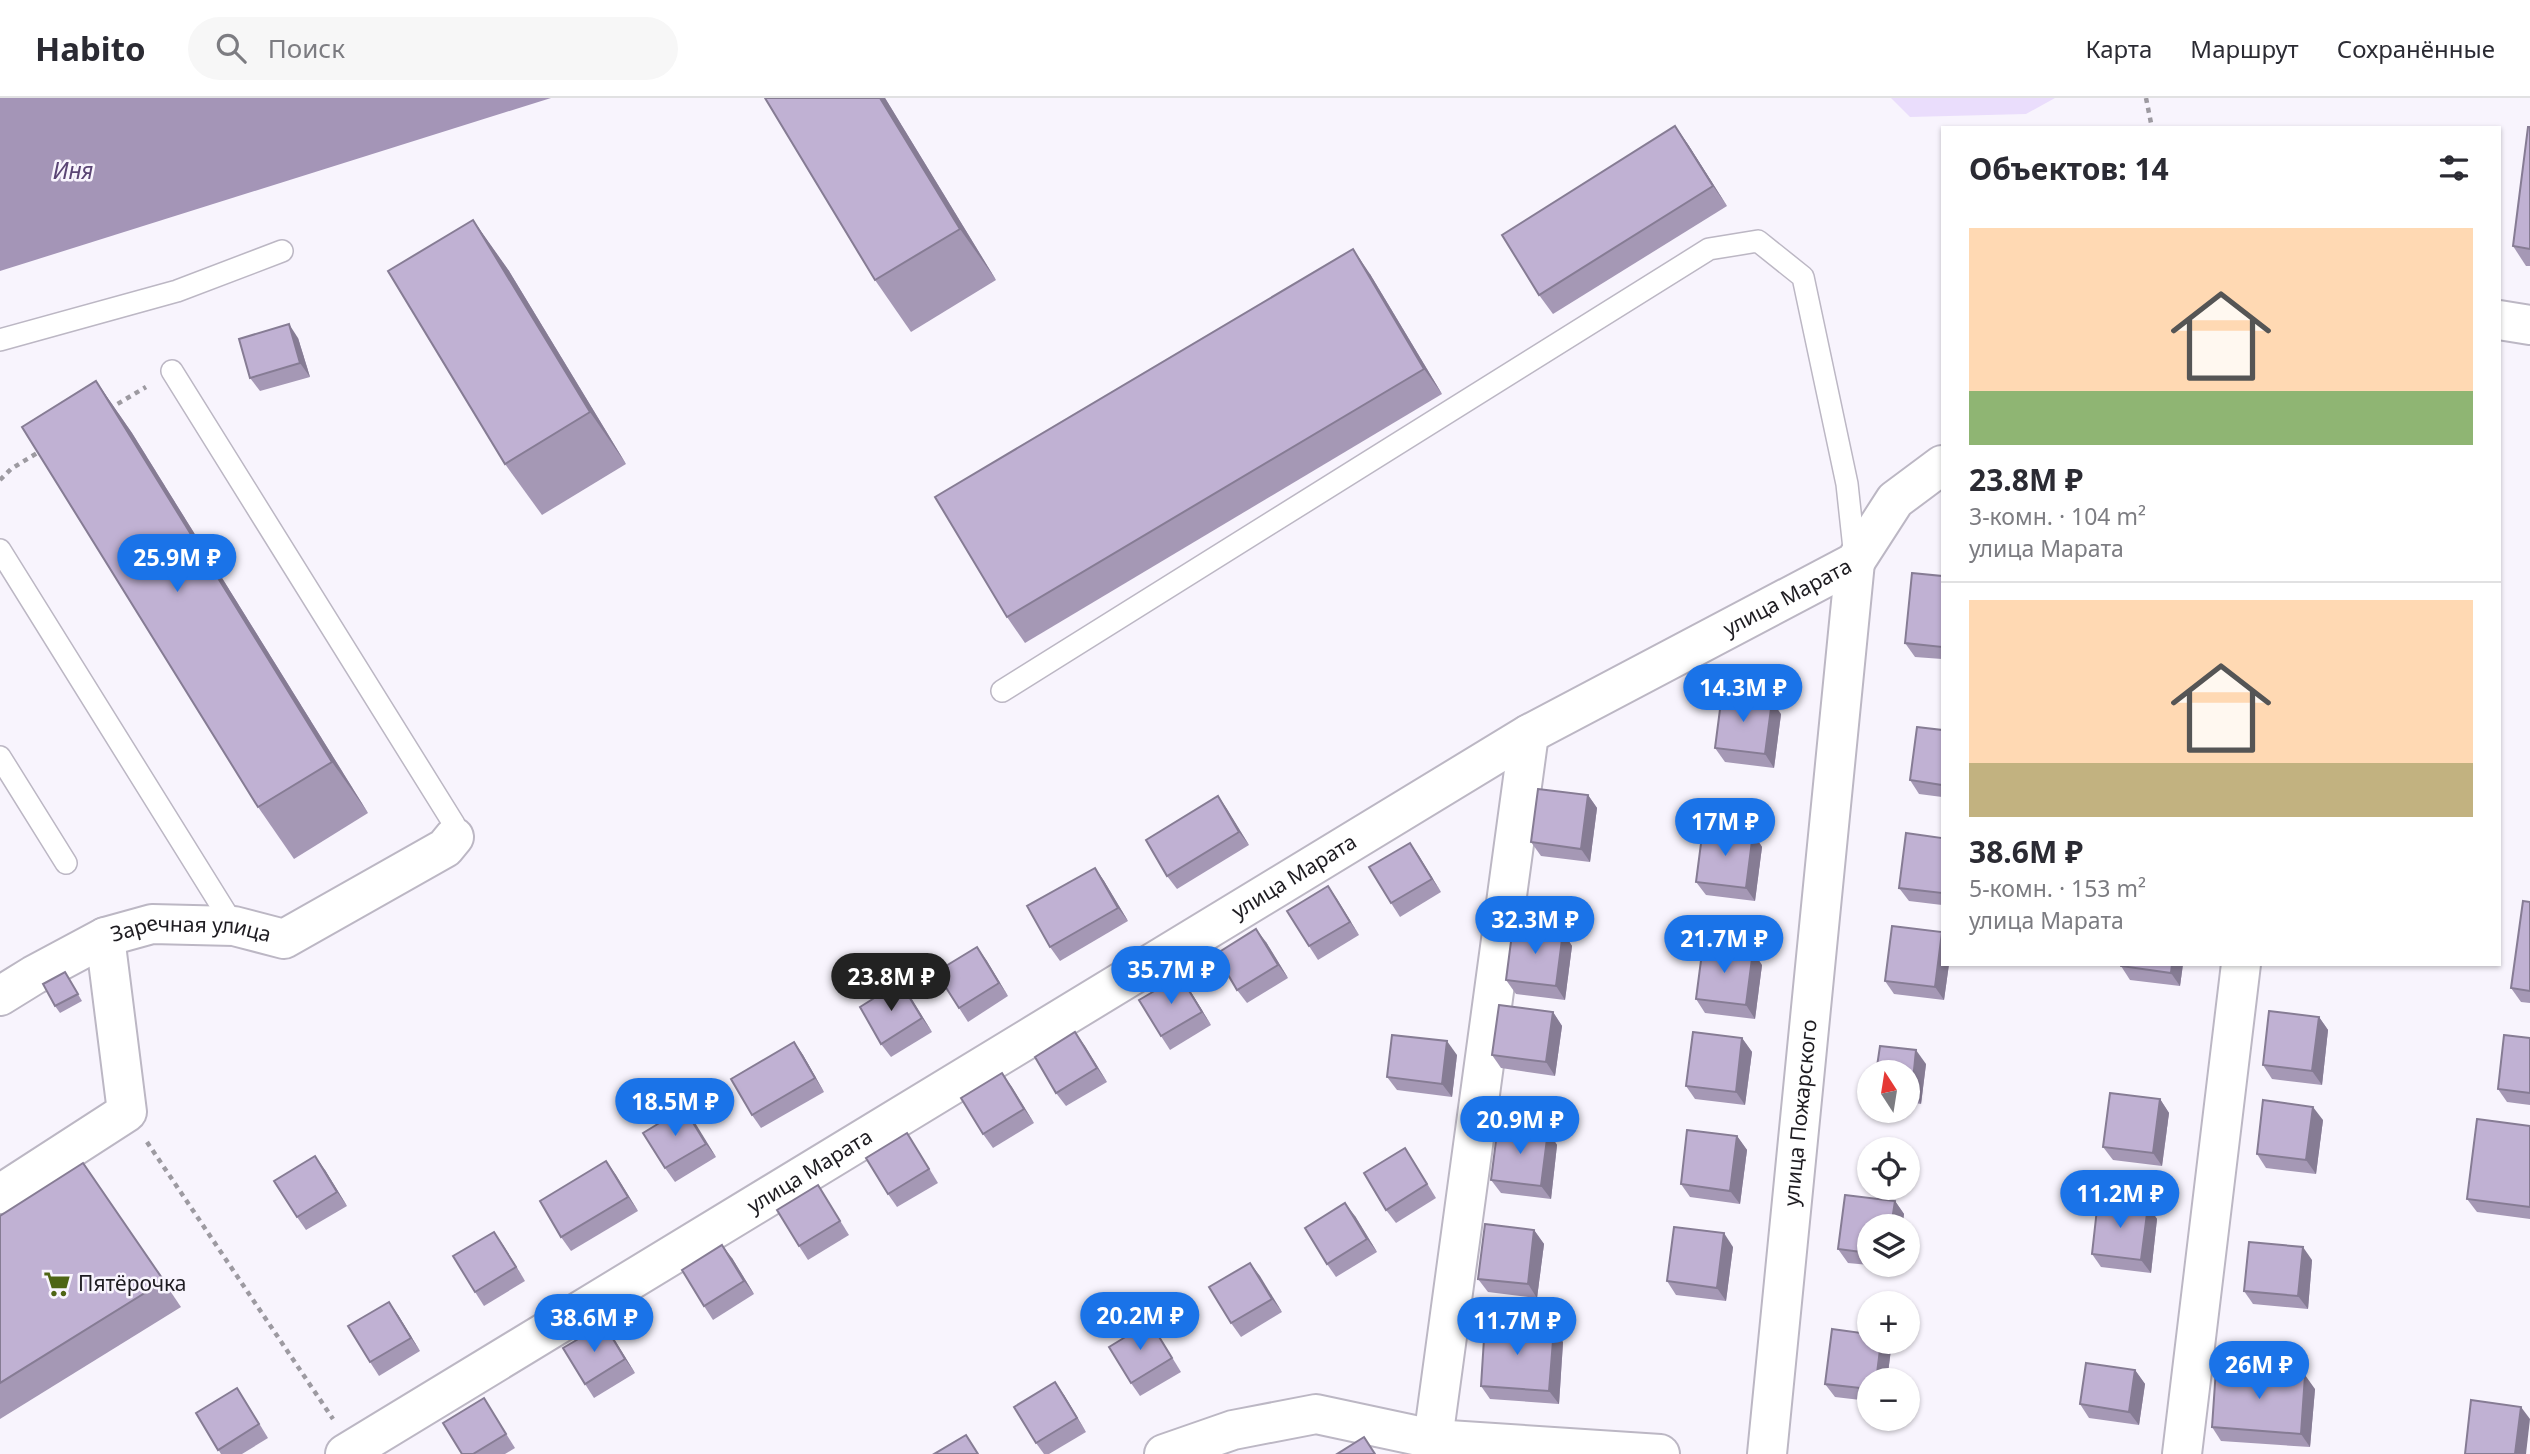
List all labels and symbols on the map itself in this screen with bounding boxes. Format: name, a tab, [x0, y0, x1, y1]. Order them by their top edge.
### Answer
water label: Иня	[53, 154, 94, 186]
pin: 25.9M ₽	[112, 534, 242, 594]
street label: улица Марата	[1718, 551, 1856, 642]
pin: 14.3M ₽	[1678, 664, 1808, 724]
pin: 17M ₽	[1676, 798, 1774, 858]
street label: улица Марата	[1226, 827, 1361, 925]
pin: 32.3M ₽	[1470, 896, 1600, 956]
street label: Заречная улица	[107, 908, 274, 948]
pin: 21.7M ₽	[1659, 916, 1789, 975]
pin: 35.7M ₽	[1106, 946, 1236, 1006]
pin: 23.8M ₽	[826, 954, 956, 1013]
street label: улица Пожарского	[1777, 1018, 1823, 1207]
north arrow	[1857, 1060, 1920, 1124]
pin: 18.5M ₽	[610, 1079, 740, 1138]
pin: 20.9M ₽	[1455, 1096, 1585, 1156]
street label: улица Марата	[742, 1122, 877, 1219]
pin: 11.2M ₽	[2055, 1170, 2185, 1230]
supermarket icon: Пятёрочка	[42, 1269, 72, 1299]
place label: Пятёрочка	[78, 1269, 186, 1297]
pin: 20.2M ₽	[1075, 1292, 1205, 1352]
pin: 38.6M ₽	[529, 1294, 659, 1354]
pin: 11.7M ₽	[1452, 1298, 1582, 1357]
pin: 26M ₽	[2210, 1342, 2308, 1401]

